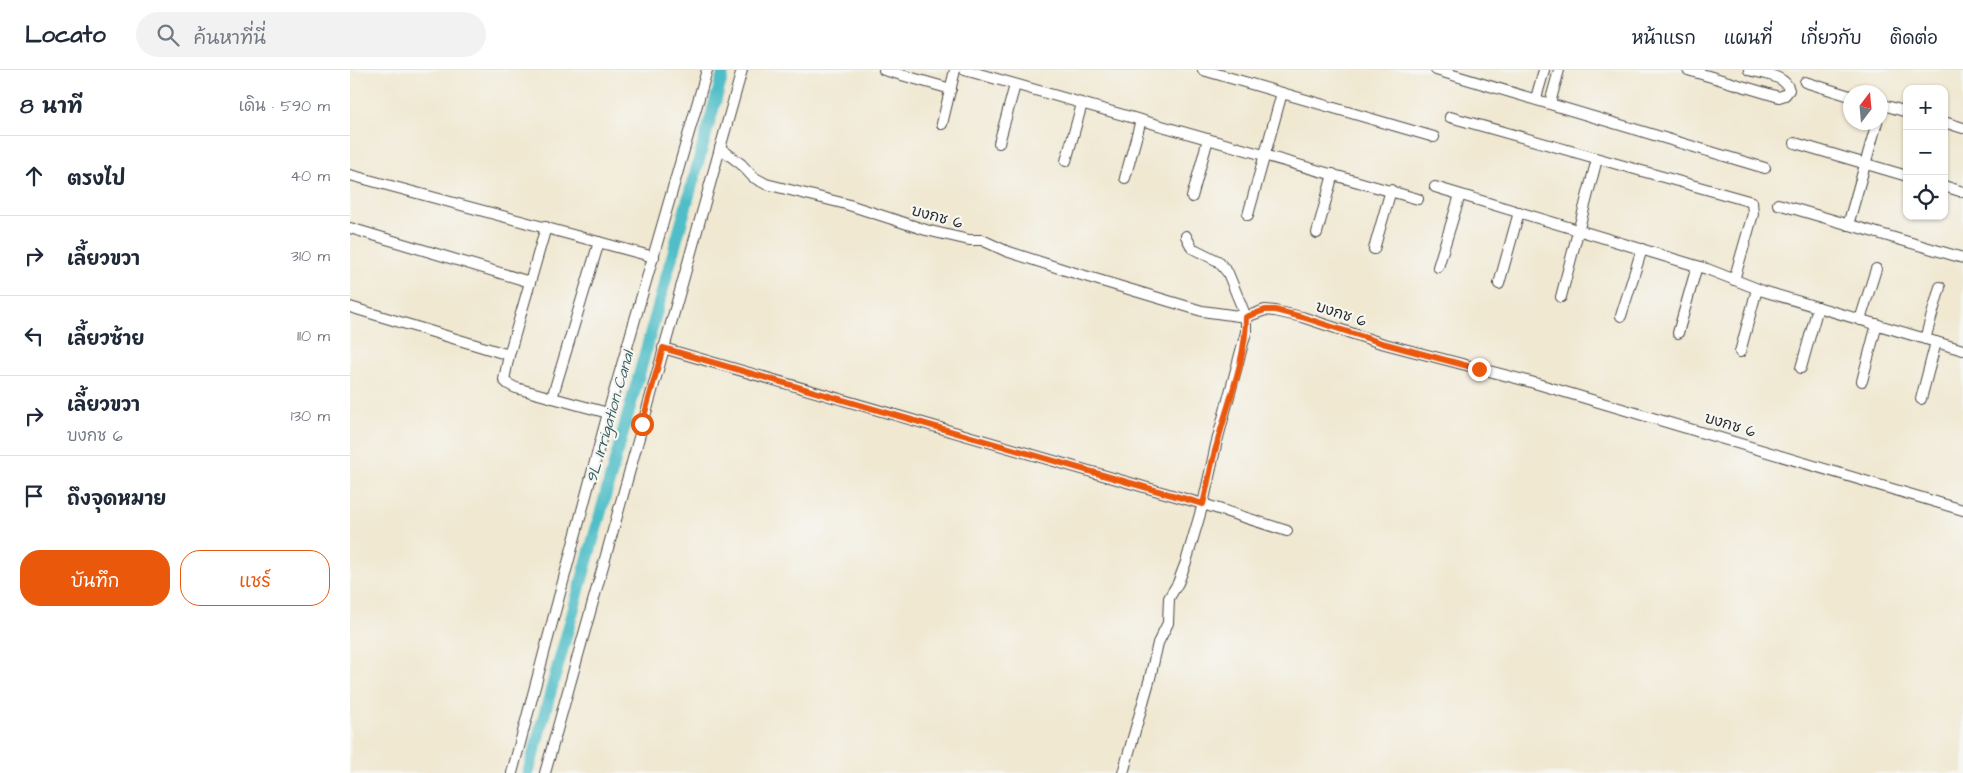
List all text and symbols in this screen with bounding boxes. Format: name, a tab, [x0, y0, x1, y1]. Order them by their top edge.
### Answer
search box	[136, 12, 486, 57]
text: Locato	[25, 18, 106, 52]
icon: search	[154, 21, 182, 49]
text: ค้นหาที่นี่	[194, 25, 266, 52]
text: หน้าแรก	[1632, 26, 1696, 51]
text: แผนที่	[1724, 26, 1772, 51]
text: เกี่ยวกับ	[1800, 26, 1862, 51]
text: ติดต่อ	[1890, 26, 1938, 51]
north arrow	[1843, 85, 1888, 130]
map controls	[1903, 85, 1948, 220]
button: +	[1903, 85, 1948, 130]
text: 8 นาที	[20, 92, 83, 121]
text: เดิน · 590 m	[239, 95, 330, 117]
button: −	[1903, 130, 1948, 175]
icon: ahead	[20, 162, 48, 190]
text: 40 m	[290, 165, 330, 187]
text: ตรงไป	[67, 166, 125, 193]
button: locate	[1903, 175, 1948, 220]
street label: บงกช 6	[909, 200, 966, 234]
icon: right	[20, 242, 48, 270]
text: 310 m	[291, 245, 330, 267]
text: เลี้ยวขวา	[67, 246, 140, 273]
street label: บงกช 6	[1313, 296, 1370, 332]
icon: left	[20, 322, 48, 350]
text: 110 m	[297, 325, 330, 347]
text: เลี้ยวซ้าย	[67, 326, 144, 353]
water label: 9L Irrigation Canal	[581, 346, 641, 486]
route end	[1468, 358, 1491, 381]
text: เลี้ยวขวา	[67, 392, 140, 419]
icon: right	[20, 402, 48, 430]
text: 130 m	[291, 405, 330, 427]
street label: บงกช 6	[1702, 407, 1759, 443]
route start	[631, 413, 654, 436]
text: บงกช 6	[67, 425, 123, 447]
icon: arrive	[20, 482, 48, 510]
text: ถึงจุดหมาย	[67, 486, 166, 513]
button: บันทึก	[20, 550, 170, 606]
button: แชร์	[180, 550, 330, 606]

